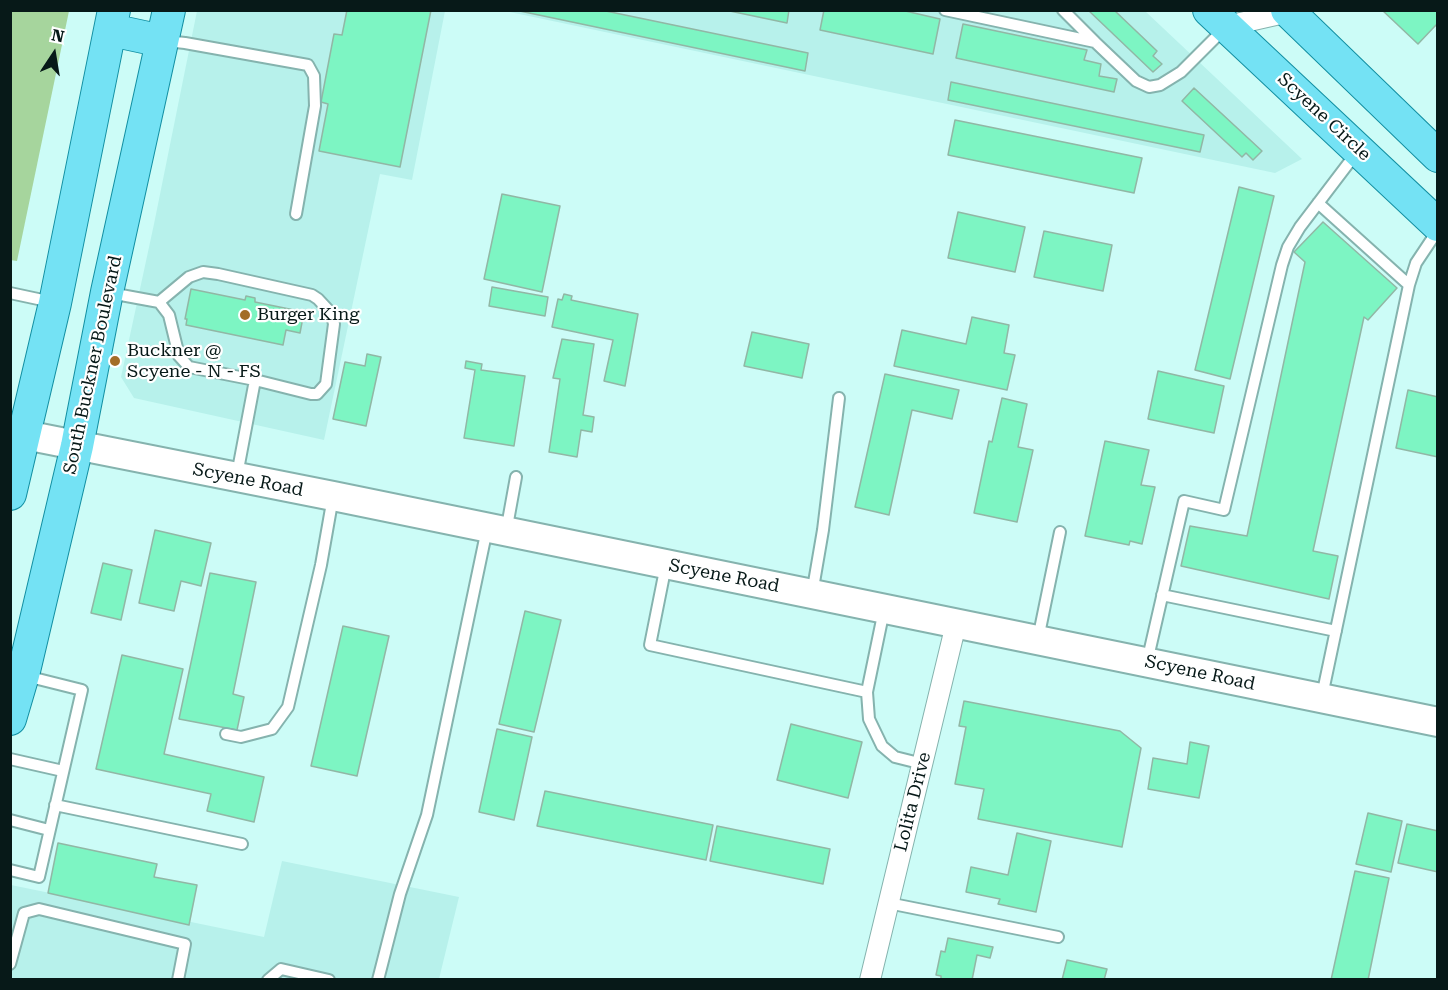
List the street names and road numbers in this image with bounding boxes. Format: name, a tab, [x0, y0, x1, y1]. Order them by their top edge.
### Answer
street label: Scyene Circle	[1273, 68, 1375, 166]
street label: South Buckner Boulevard	[59, 254, 127, 476]
street label: Scyene Road	[191, 459, 305, 501]
street label: Scyene Road	[667, 555, 781, 597]
street label: Scyene Road	[1143, 651, 1257, 695]
street label: Lolita Drive	[890, 750, 936, 854]

